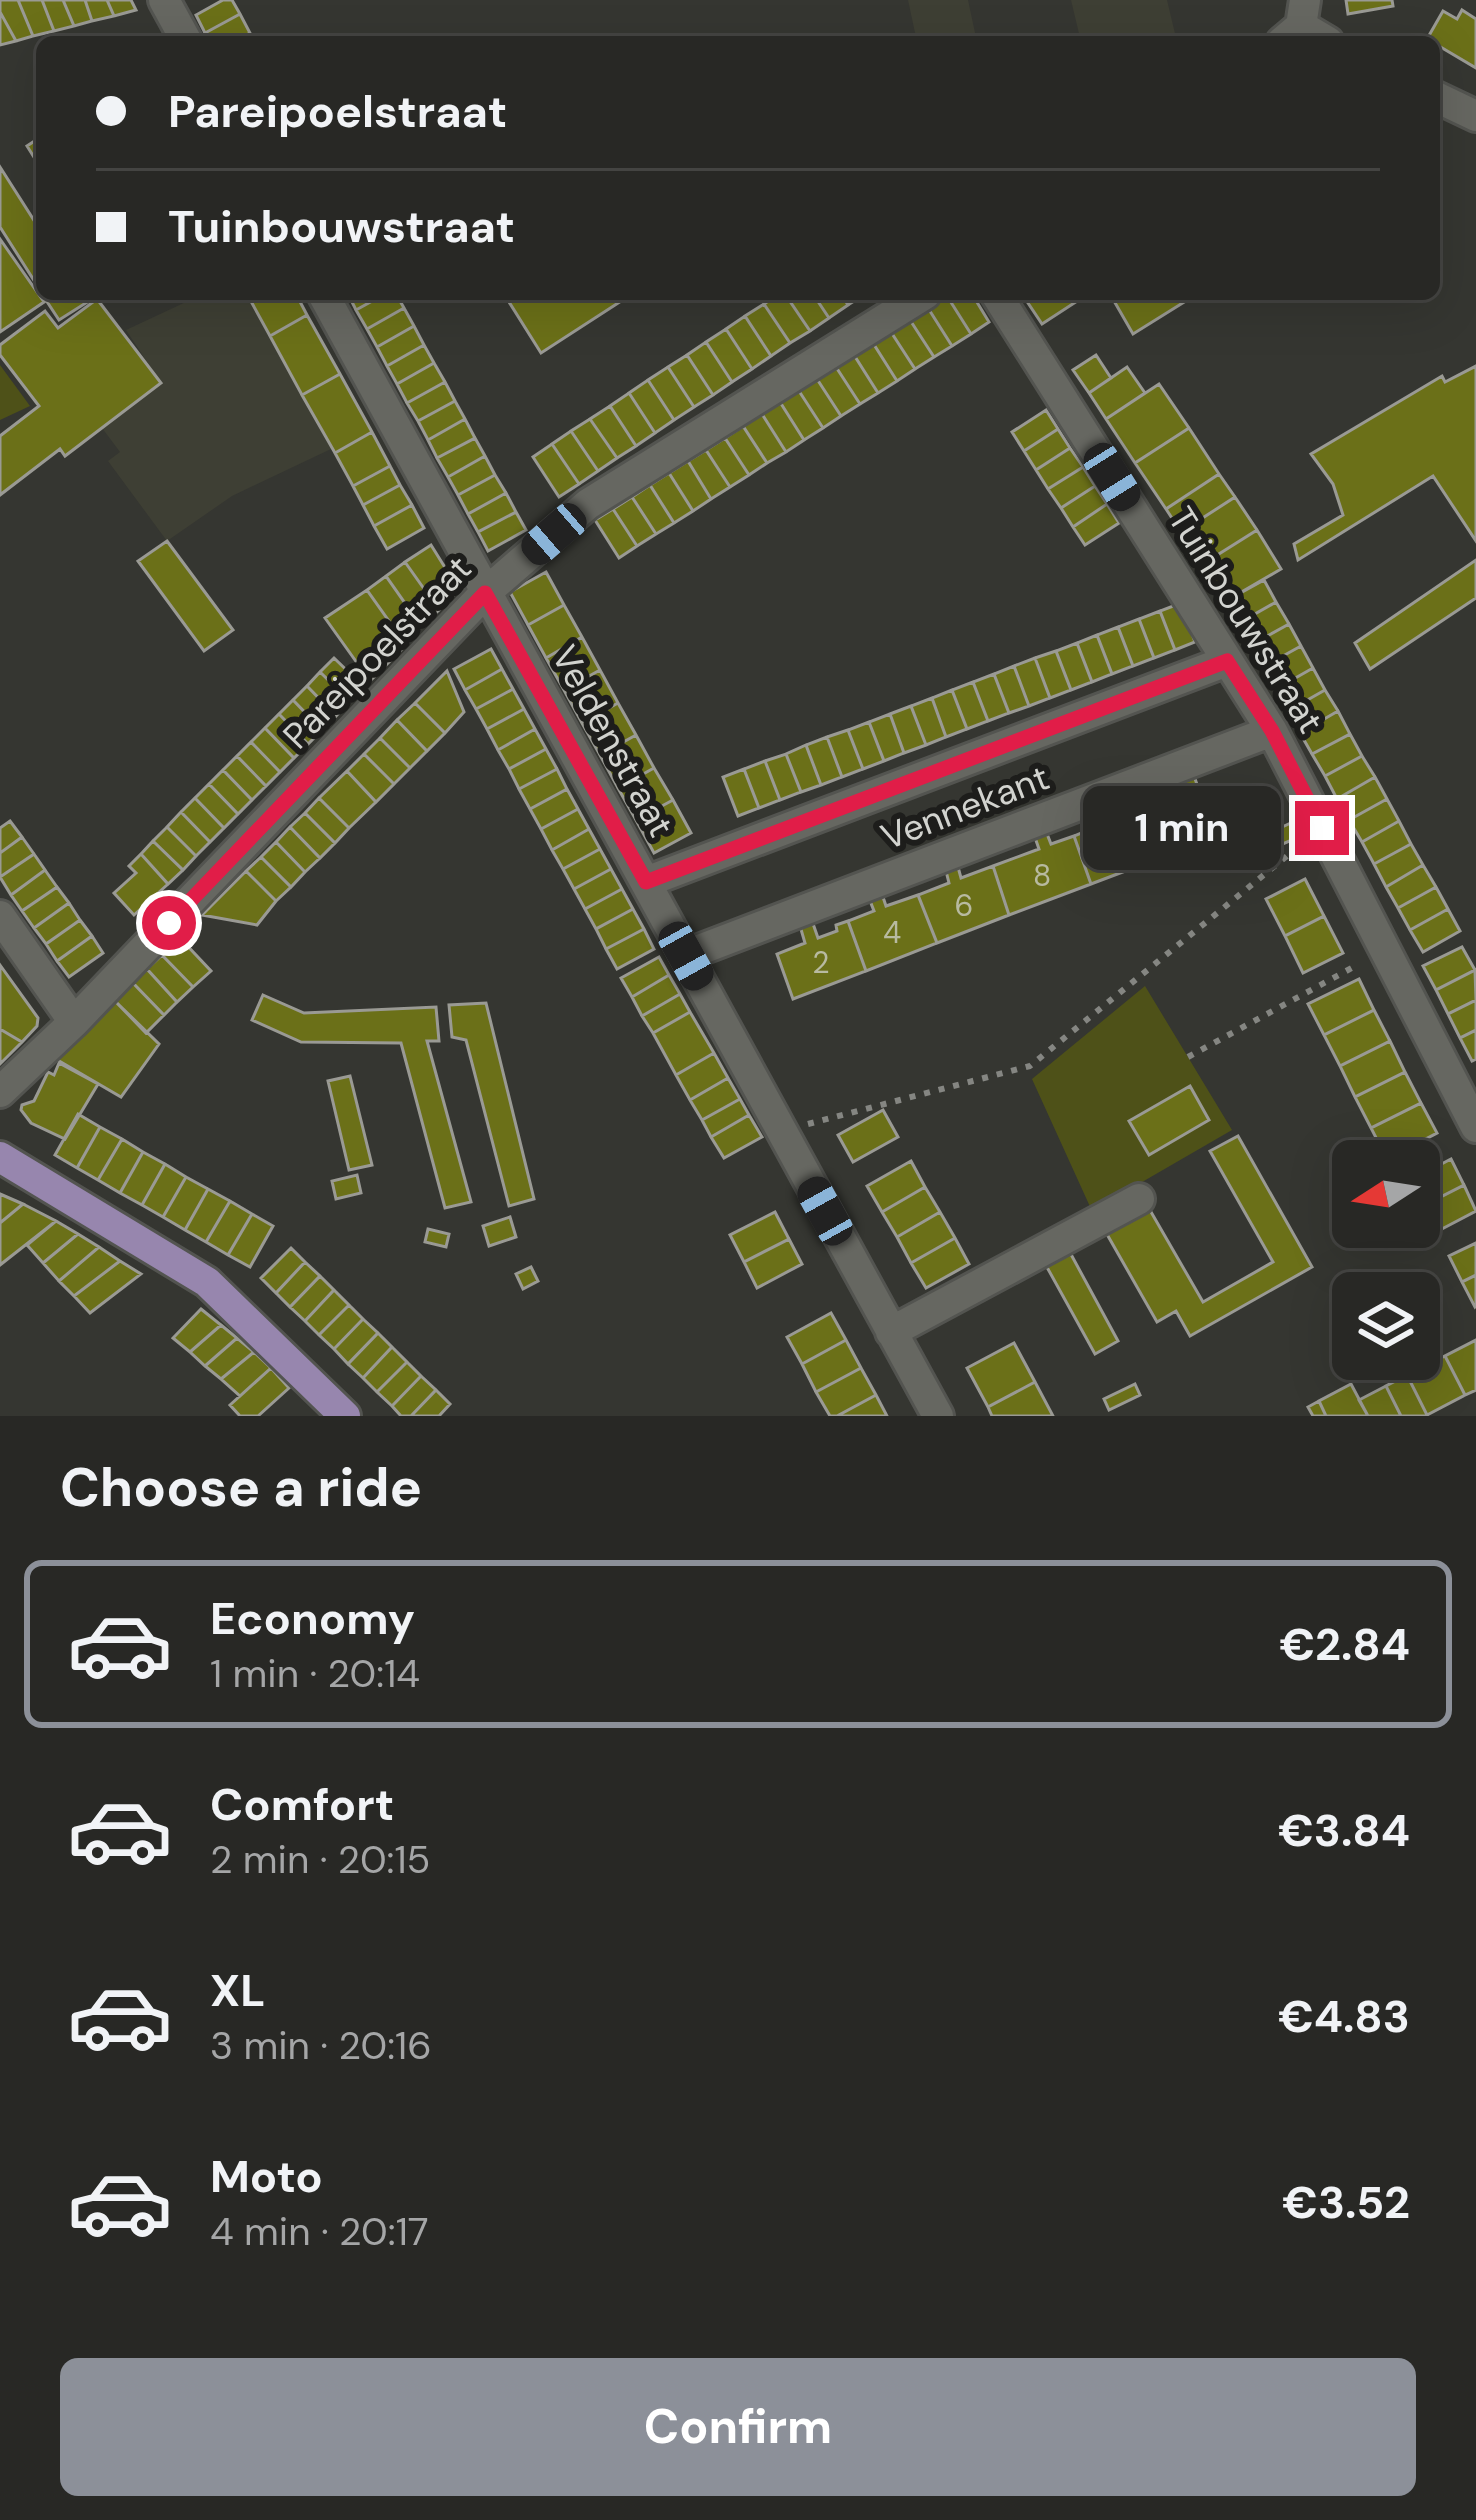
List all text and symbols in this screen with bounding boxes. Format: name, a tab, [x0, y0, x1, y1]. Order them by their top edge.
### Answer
text: Pareipoelstraat	[168, 82, 507, 141]
text: Tuinbouwstraat	[168, 197, 515, 256]
car	[1078, 437, 1146, 517]
car	[515, 497, 593, 571]
street label: Tuinbouwstraat	[1158, 498, 1334, 742]
street label: Pareipoelstraat	[273, 545, 481, 759]
street label: Veldenstraat	[541, 637, 685, 845]
street label: Vennekant	[874, 753, 1056, 861]
callout: 1 min	[1082, 786, 1280, 870]
route end	[1295, 801, 1349, 855]
text: 1 min	[1135, 802, 1229, 853]
house number: 8	[1033, 856, 1051, 895]
house number: 6	[955, 886, 973, 925]
route start	[142, 896, 196, 950]
house number: 4	[883, 913, 901, 952]
car	[653, 916, 719, 996]
house number: 2	[812, 943, 830, 982]
north arrow	[1332, 1140, 1440, 1248]
map controls	[1332, 1140, 1440, 1380]
car	[792, 1171, 858, 1251]
button: layers	[1332, 1272, 1440, 1380]
text: Choose a ride	[60, 1452, 422, 1523]
text: Economy	[210, 1589, 415, 1648]
icon: car	[66, 1590, 174, 1698]
text: €2.84	[1279, 1615, 1410, 1674]
text: 1 min · 20:14	[210, 1648, 420, 1699]
text: Comfort	[210, 1775, 394, 1834]
icon: car	[66, 1776, 174, 1884]
text: €3.84	[1278, 1801, 1410, 1860]
text: 2 min · 20:15	[210, 1834, 430, 1885]
text: XL	[210, 1961, 265, 2020]
icon: car	[66, 1962, 174, 2070]
text: €4.83	[1278, 1987, 1410, 2046]
text: 3 min · 20:16	[210, 2020, 432, 2071]
text: Moto	[210, 2147, 323, 2206]
icon: car	[66, 2148, 174, 2256]
text: €3.52	[1282, 2173, 1410, 2232]
text: 4 min · 20:17	[210, 2206, 429, 2257]
button: Confirm	[60, 2358, 1416, 2496]

